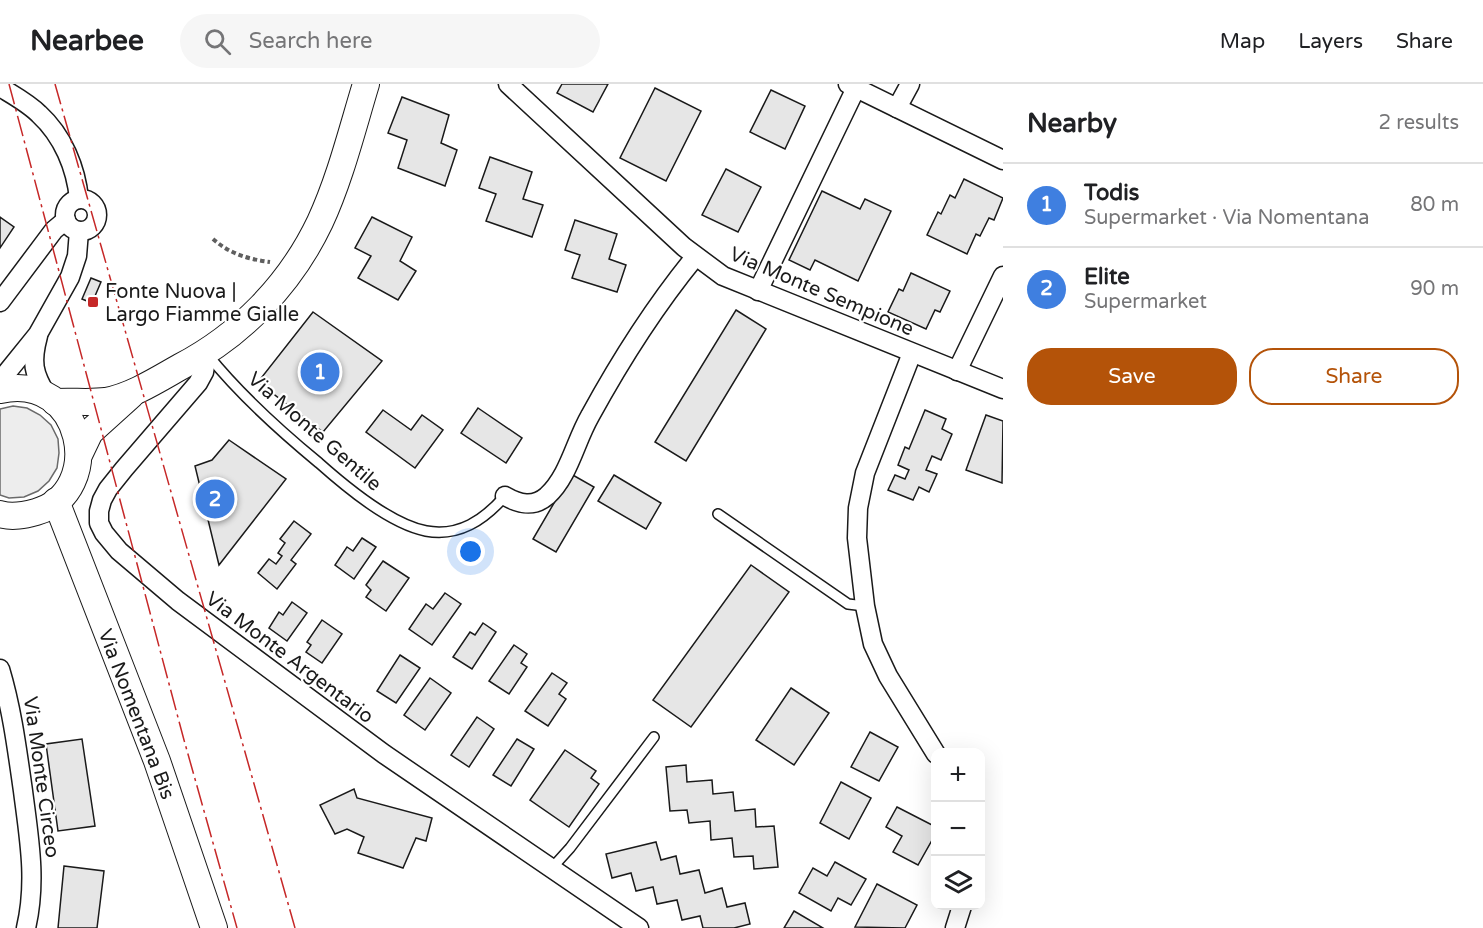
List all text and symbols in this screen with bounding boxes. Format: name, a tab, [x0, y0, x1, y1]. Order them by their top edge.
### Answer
search box	[180, 14, 600, 68]
text: Nearbee	[30, 24, 144, 58]
icon: search	[201, 25, 234, 58]
text: Search here	[249, 28, 372, 54]
text: Map	[1220, 29, 1265, 54]
text: Layers	[1298, 29, 1363, 54]
text: Share	[1396, 29, 1453, 54]
text: Nearby	[1027, 108, 1117, 139]
text: 2 results	[1379, 111, 1459, 135]
text: Todis	[1084, 180, 1139, 206]
text: 1	[1040, 193, 1053, 217]
text: 80 m	[1410, 193, 1459, 217]
text: Supermarket · Via Nomentana	[1084, 206, 1369, 230]
street label: Via Monte Sempione	[726, 242, 917, 342]
text: Elite	[1084, 264, 1130, 290]
text: 2	[1040, 277, 1053, 301]
text: 90 m	[1410, 277, 1459, 301]
place label: Fonte Nuova | Largo Fiamme Gialle	[105, 280, 299, 327]
text: Supermarket	[1084, 290, 1207, 314]
marker: Fonte Nuova | Largo Fiamme Gialle	[86, 295, 100, 309]
button: Save	[1027, 348, 1237, 405]
button: Share	[1249, 348, 1459, 405]
pin: 1	[300, 350, 340, 394]
street label: Via Monte Gentile	[242, 367, 386, 496]
pin: 2	[196, 476, 234, 522]
your location	[456, 537, 485, 566]
street label: Via Monte Argentario	[201, 587, 378, 729]
street label: Via Nomentana Bis	[93, 626, 180, 803]
street label: Via Monte Circeo	[18, 695, 64, 859]
map controls	[931, 748, 985, 910]
button: +	[931, 748, 985, 802]
button: −	[931, 802, 985, 856]
button: layers	[931, 856, 985, 910]

